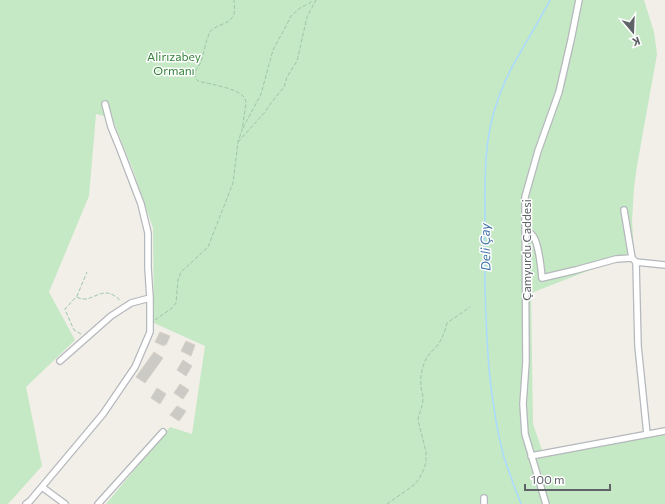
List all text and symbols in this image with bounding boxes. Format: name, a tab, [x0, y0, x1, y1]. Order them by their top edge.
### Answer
north arrow	[613, 12, 653, 52]
text: K	[630, 35, 642, 49]
park label: Alirızabey Ormanı	[147, 49, 201, 77]
street label: Çamyurdu Caddesi	[519, 199, 533, 301]
water label: Deli Çay	[477, 222, 493, 271]
scale bar	[525, 466, 610, 492]
text: 100 m	[531, 472, 565, 486]

